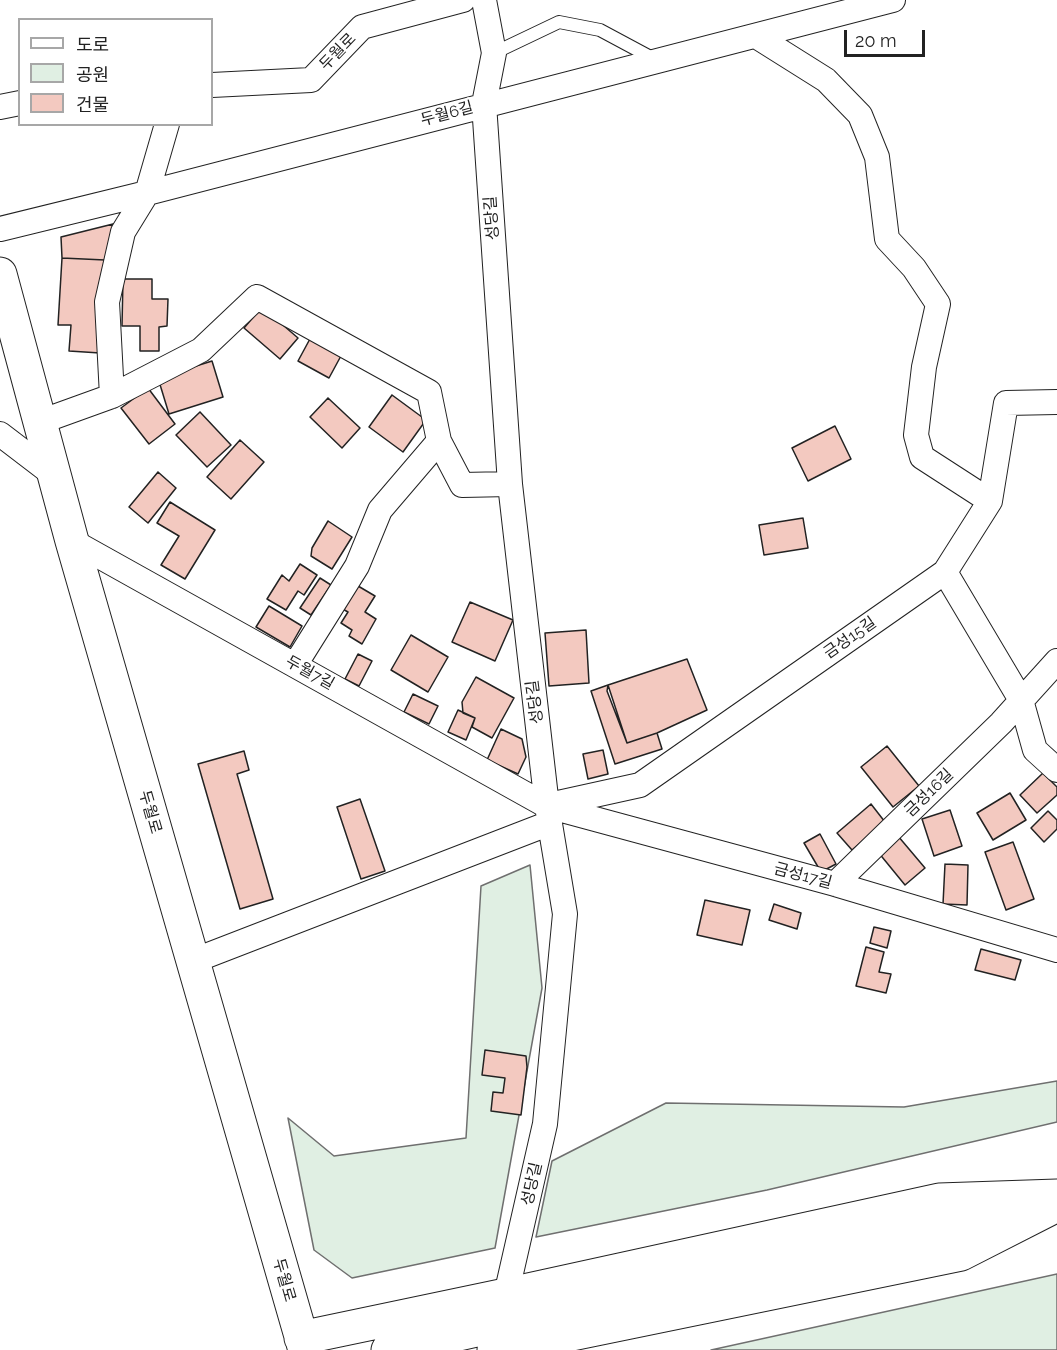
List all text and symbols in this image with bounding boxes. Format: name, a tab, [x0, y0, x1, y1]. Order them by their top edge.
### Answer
legend	[18, 18, 213, 126]
scale bar	[847, 18, 928, 56]
street label: 두월로	[316, 29, 360, 75]
text: 20 m	[855, 30, 897, 51]
text: 도로	[76, 34, 109, 55]
text: 공원	[76, 64, 109, 85]
text: 건물	[76, 94, 109, 115]
street label: 두월6길	[419, 98, 475, 130]
street label: 성당길	[481, 195, 503, 241]
street label: 금성15길	[820, 613, 880, 663]
street label: 두월7길	[282, 652, 338, 694]
street label: 성당길	[523, 679, 547, 725]
street label: 금성16길	[901, 765, 957, 821]
street label: 두월로	[135, 788, 165, 836]
street label: 금성17길	[772, 859, 834, 893]
street label: 성당길	[518, 1160, 546, 1208]
street label: 두월로	[269, 1256, 299, 1304]

